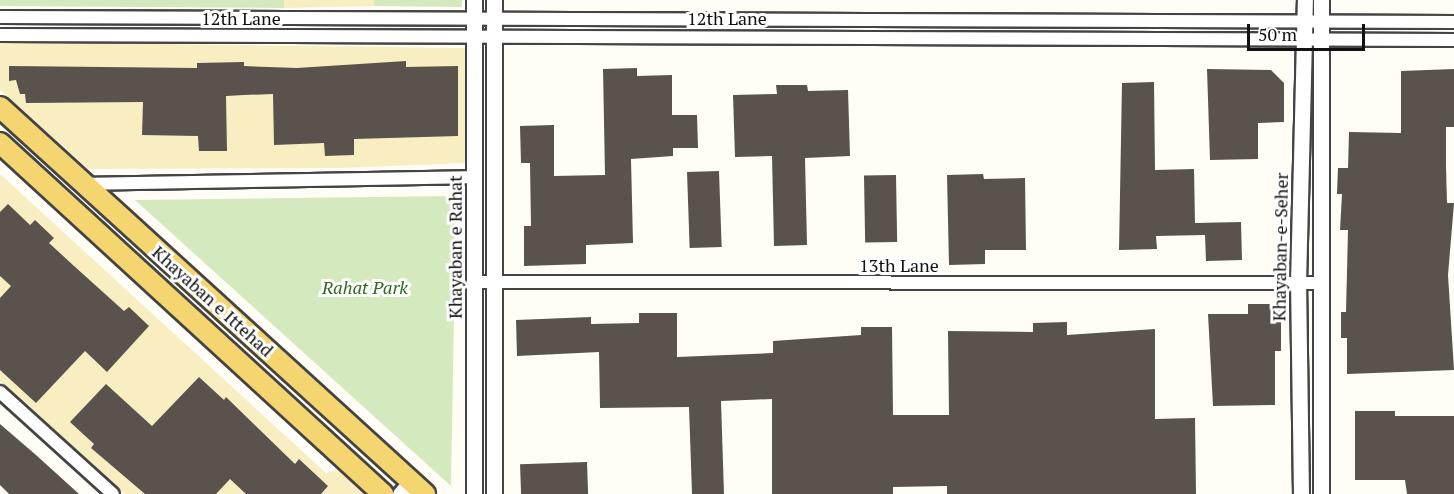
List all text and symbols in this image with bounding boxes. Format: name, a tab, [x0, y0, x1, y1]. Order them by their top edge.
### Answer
street label: 12th Lane	[201, 7, 281, 29]
street label: 12th Lane	[687, 7, 767, 29]
scale bar	[1250, 12, 1368, 50]
text: 50 m	[1258, 22, 1297, 46]
street label: Khayaban-e-Seher	[1268, 173, 1292, 321]
street label: Khayaban e Rahat	[444, 175, 466, 319]
street label: Khayaban e Ittehad	[148, 241, 278, 361]
street label: 13th Lane	[859, 254, 939, 276]
park label: Rahat Park	[322, 276, 408, 298]

